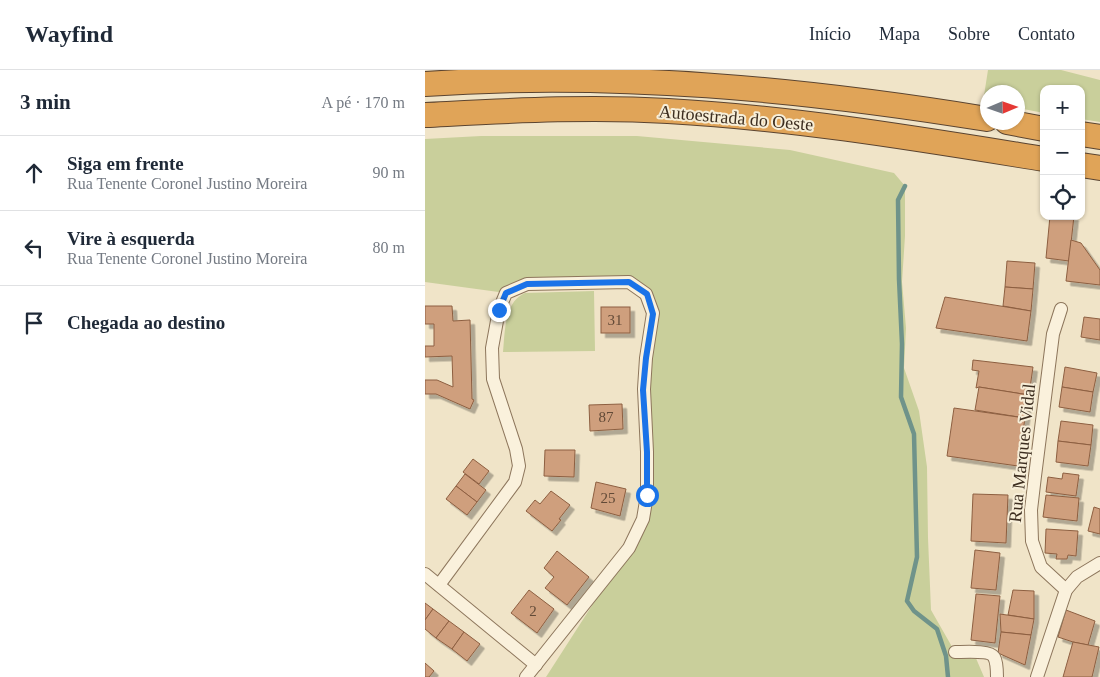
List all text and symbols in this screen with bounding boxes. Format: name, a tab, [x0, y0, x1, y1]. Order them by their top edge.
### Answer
text: Wayfind	[25, 21, 113, 47]
text: Início	[809, 24, 851, 44]
text: Mapa	[879, 24, 920, 44]
text: Sobre	[948, 24, 990, 44]
text: Contato	[1018, 24, 1075, 44]
north arrow	[980, 85, 1025, 130]
map controls	[1040, 85, 1085, 220]
button: +	[1040, 85, 1085, 130]
text: 3 min	[20, 90, 71, 114]
text: A pé · 170 m	[321, 94, 405, 111]
street label: Autoestrada do Oeste	[658, 101, 814, 135]
button: −	[1040, 130, 1085, 175]
text: Siga em frente	[67, 153, 184, 174]
icon: ahead	[20, 159, 48, 187]
text: 90 m	[373, 164, 405, 181]
text: Rua Tenente Coronel Justino Moreira	[67, 175, 307, 192]
button: locate	[1040, 175, 1085, 220]
text: Vire à esquerda	[67, 228, 195, 249]
icon: left	[20, 234, 48, 262]
text: 80 m	[373, 239, 405, 256]
text: Rua Tenente Coronel Justino Moreira	[67, 250, 307, 267]
route end	[488, 299, 511, 322]
icon: arrive	[20, 309, 48, 337]
text: Chegada ao destino	[67, 312, 225, 333]
house number: 31	[608, 312, 623, 328]
street label: Rua Marques Vidal	[1005, 383, 1039, 523]
house number: 87	[599, 409, 614, 425]
route start	[636, 484, 659, 507]
house number: 25	[601, 490, 616, 506]
house number: 2	[529, 603, 537, 619]

